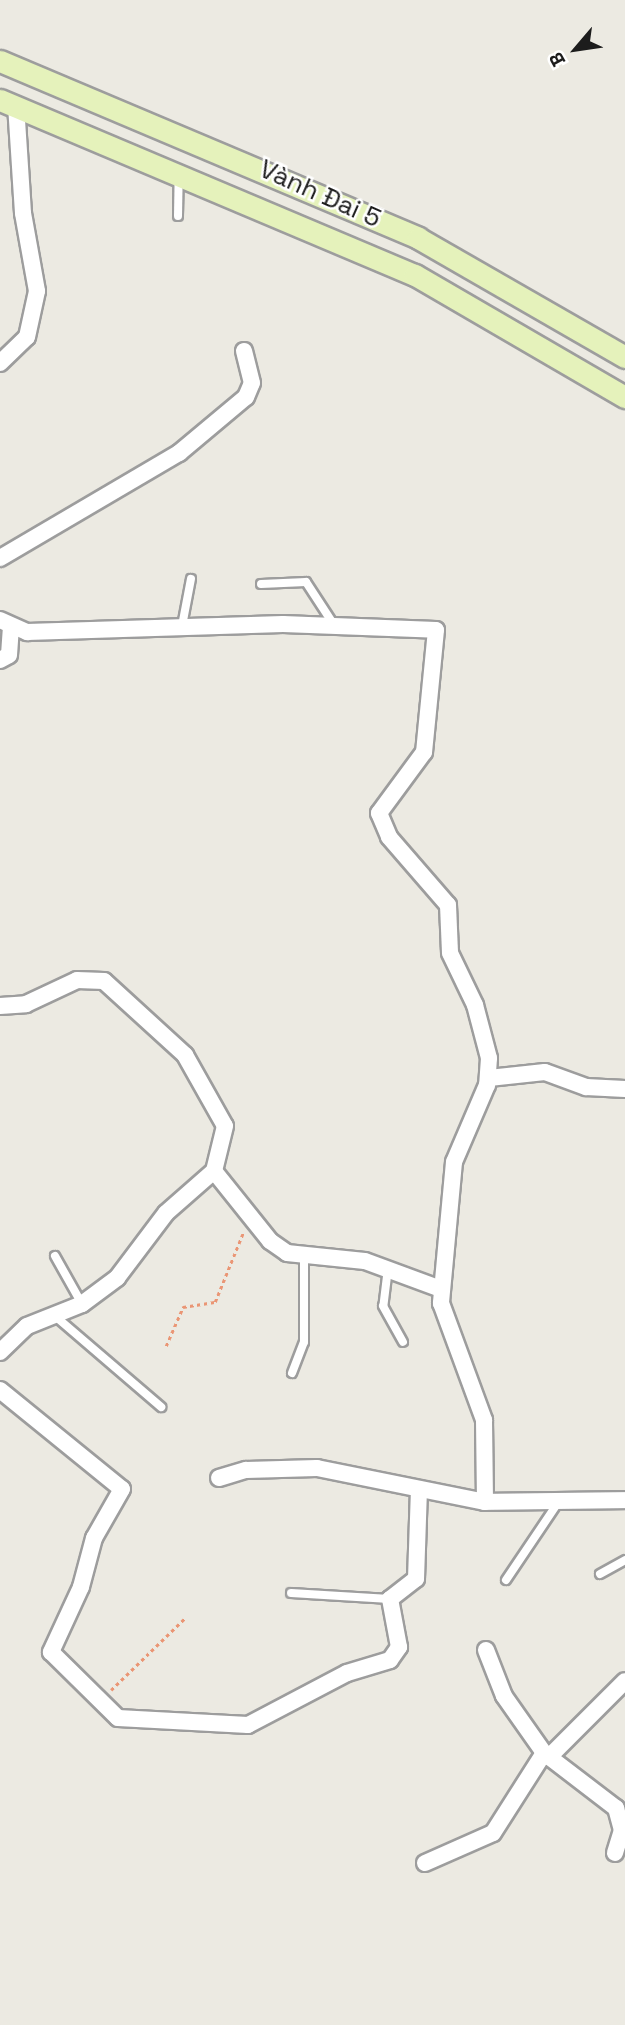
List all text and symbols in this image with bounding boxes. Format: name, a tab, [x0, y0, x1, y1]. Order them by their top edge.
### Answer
north arrow	[541, 14, 611, 84]
text: B	[543, 48, 571, 71]
street label: Vành Đai 5	[255, 153, 385, 235]

